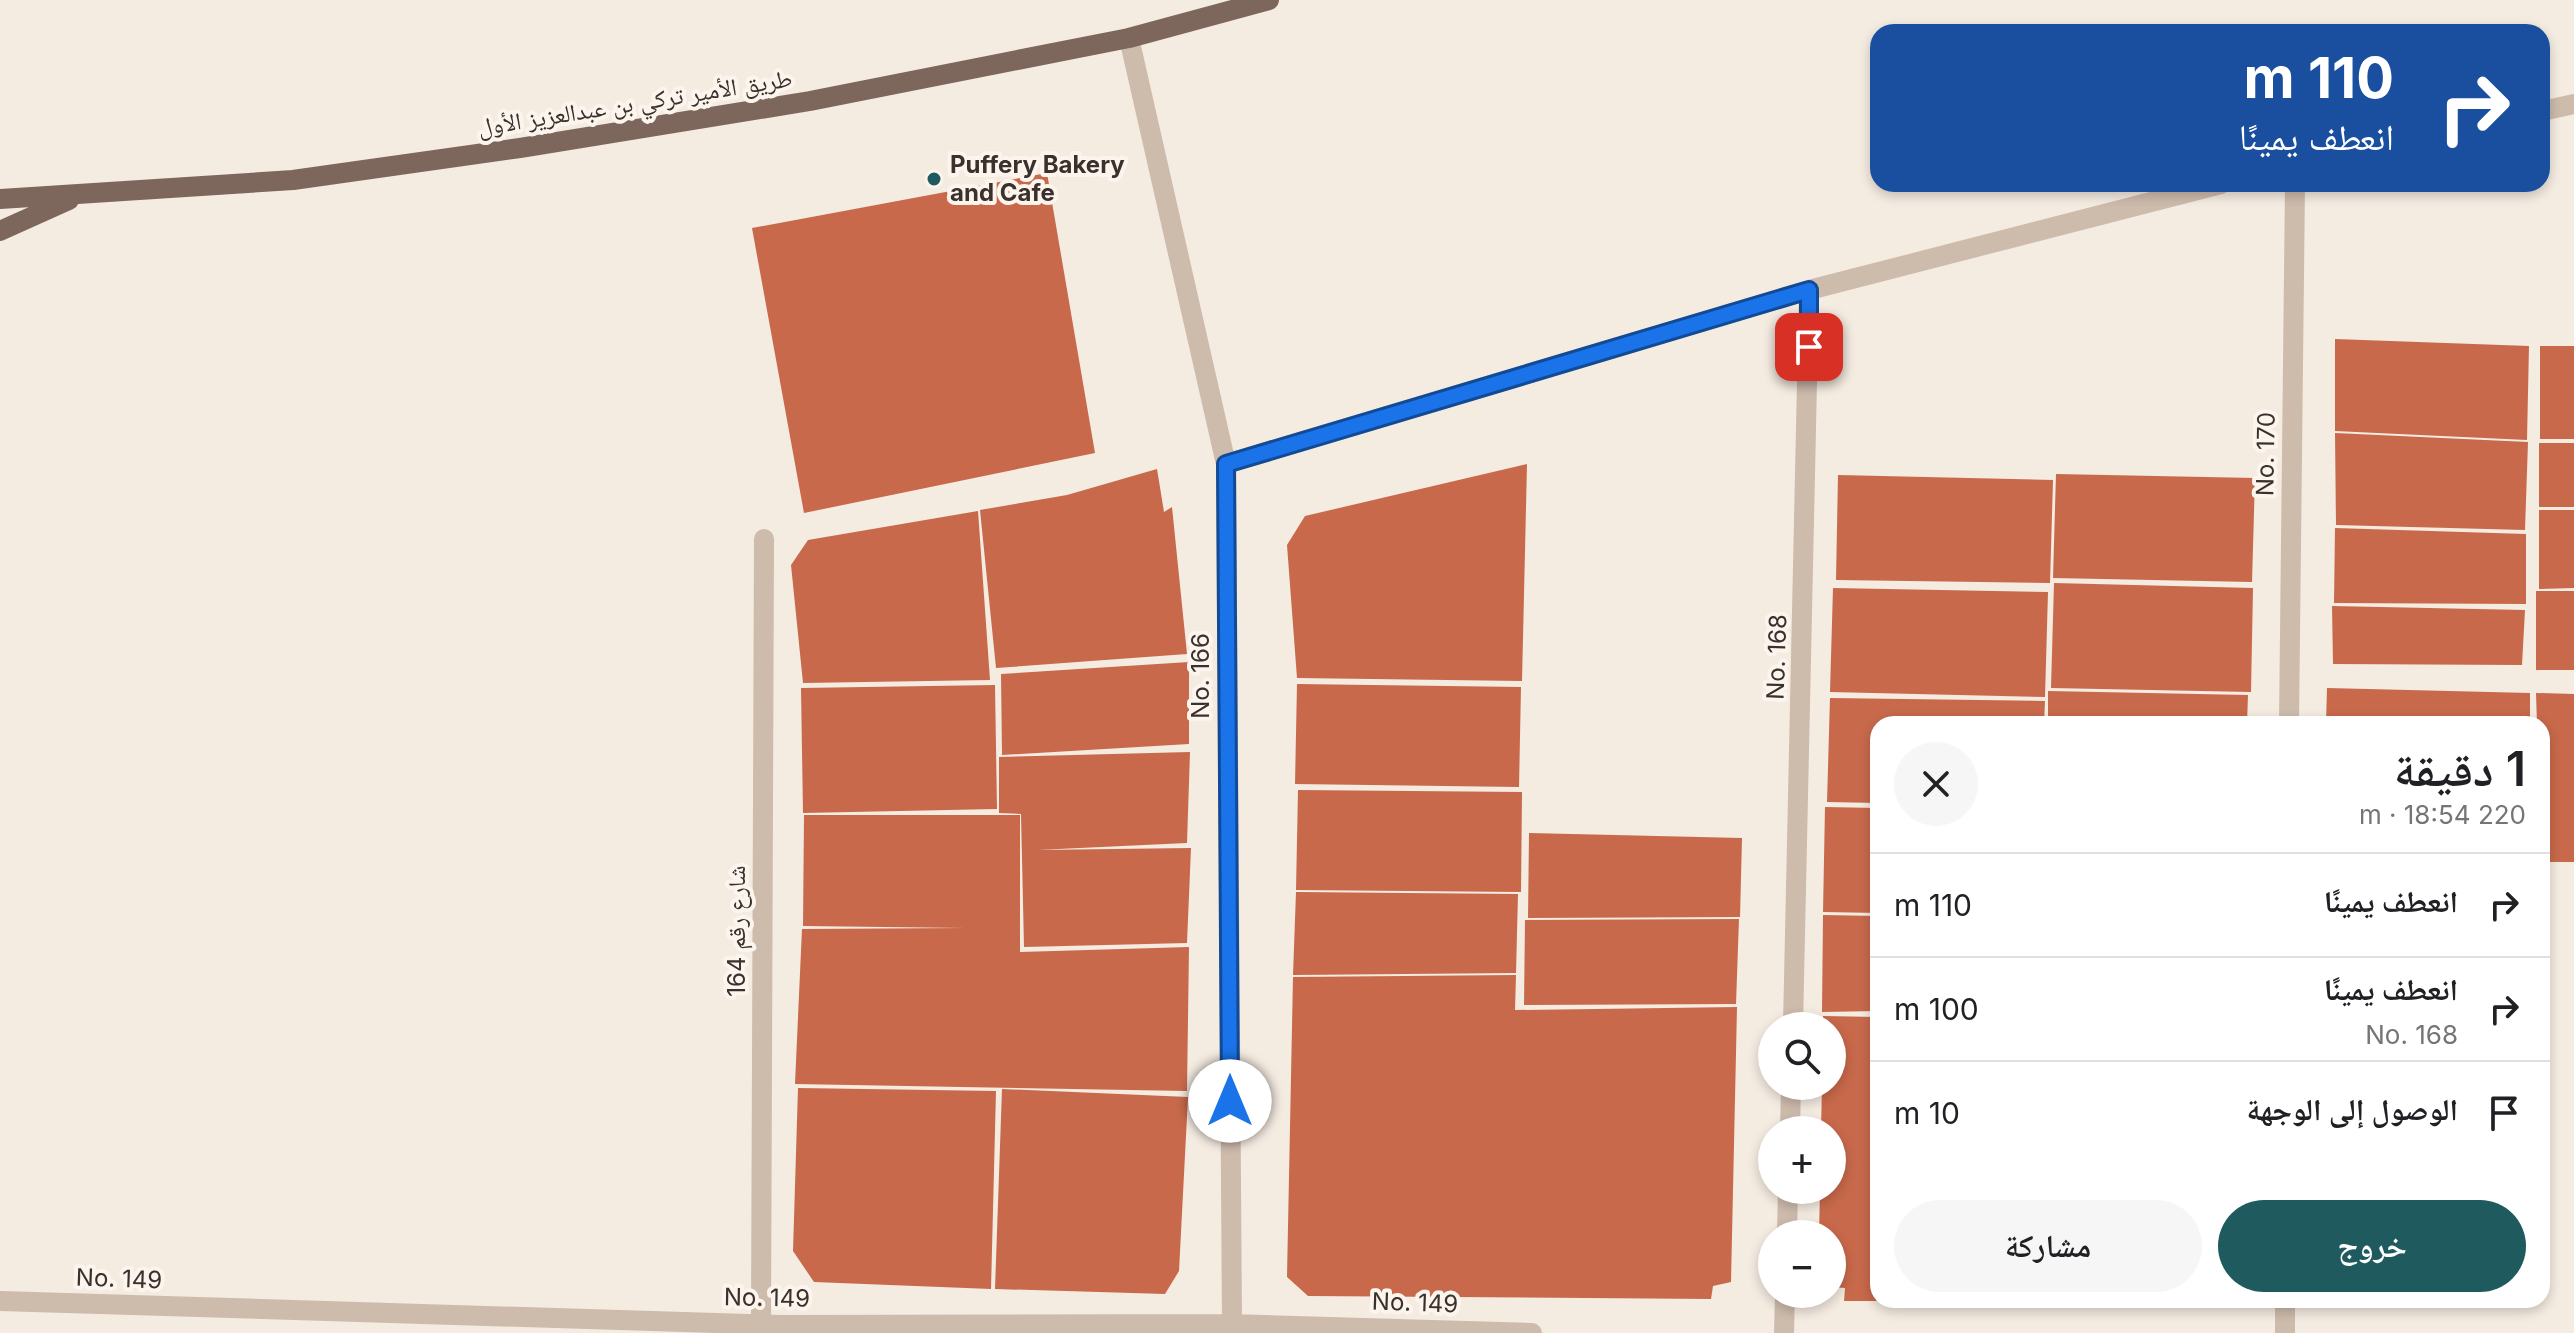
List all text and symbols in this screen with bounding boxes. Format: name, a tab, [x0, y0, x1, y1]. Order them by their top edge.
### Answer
text: 110 m	[2244, 44, 2394, 112]
icon: right	[2422, 56, 2526, 160]
street label: طريق الأمير تركي بن عبدالعزيز الأول	[476, 63, 795, 147]
text: انعطف يمينًا	[2239, 115, 2394, 159]
place label: Puffery Bakery and Cafe	[950, 150, 1125, 207]
marker: Puffery Bakery and Cafe	[925, 170, 943, 188]
pin	[1775, 313, 1843, 381]
icon: arrive	[1787, 325, 1831, 369]
street label: No. 170	[2250, 412, 2281, 496]
street label: No. 168	[1761, 614, 1792, 700]
street label: No. 166	[1186, 633, 1215, 719]
text: 1 دقيقة	[2394, 739, 2526, 798]
button: close	[1894, 742, 1978, 826]
text: 220 m · 18:54	[2359, 799, 2526, 830]
street label: شارع رقم 164	[722, 865, 753, 997]
text: انعطف يمينًا	[2324, 883, 2458, 919]
icon: right	[2482, 883, 2526, 927]
text: 110 m	[1894, 887, 1972, 923]
text: انعطف يمينًا	[2324, 971, 2458, 1007]
icon: right	[2482, 987, 2526, 1031]
text: 100 m	[1894, 991, 1979, 1027]
map controls	[1758, 1012, 1846, 1308]
button: search	[1758, 1012, 1846, 1100]
text: No. 168	[2365, 1019, 2458, 1050]
position arrow	[1188, 1059, 1272, 1143]
text: الوصول إلى الوجهة	[2247, 1091, 2458, 1127]
icon: arrive	[2482, 1091, 2526, 1135]
text: 10 m	[1894, 1095, 1960, 1131]
button: +	[1758, 1116, 1846, 1204]
button: مشاركة	[1894, 1200, 2202, 1292]
button: خروج	[2218, 1200, 2526, 1292]
button: −	[1758, 1220, 1846, 1308]
street label: No. 149	[75, 1263, 163, 1294]
street label: No. 149	[724, 1282, 810, 1313]
street label: No. 149	[1371, 1287, 1459, 1318]

